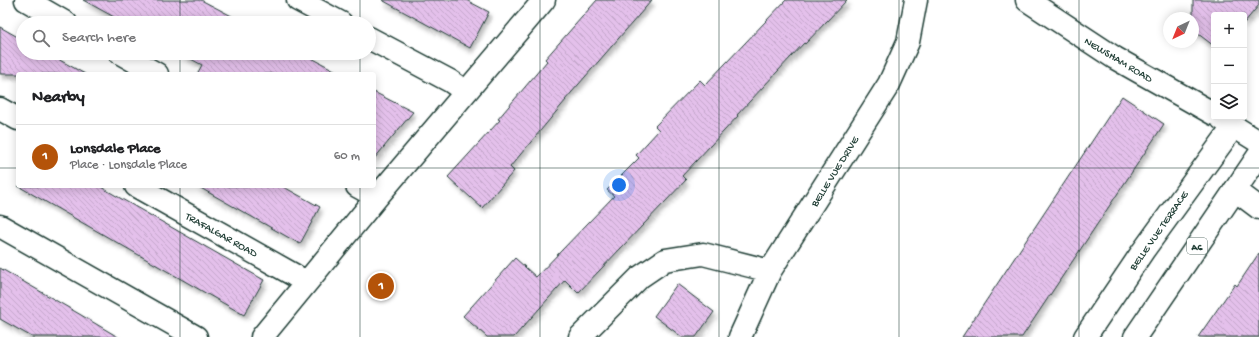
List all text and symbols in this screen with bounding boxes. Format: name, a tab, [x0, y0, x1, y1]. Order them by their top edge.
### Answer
north arrow	[1163, 12, 1199, 48]
map controls	[1211, 12, 1247, 120]
button: +	[1211, 12, 1247, 48]
search box	[16, 16, 376, 60]
icon: search	[30, 27, 52, 49]
text: Search here	[62, 29, 136, 47]
street label: NEWSHAM ROAD	[1082, 36, 1155, 86]
button: −	[1211, 48, 1247, 84]
button: layers	[1211, 84, 1247, 120]
text: Nearby	[32, 88, 85, 108]
street label: BELLE VUE DRIVE	[809, 134, 863, 210]
text: Lonsdale Place	[70, 140, 160, 158]
text: 1	[42, 149, 48, 164]
text: 60 m	[334, 149, 360, 164]
text: Place · Lonsdale Place	[70, 158, 187, 173]
your location	[609, 175, 629, 195]
street label: BELLE VUE TERRACE	[1127, 188, 1192, 274]
street label: TRAFALGAR ROAD	[182, 211, 260, 261]
road number: A6	[1187, 238, 1207, 254]
pin: 1	[368, 271, 394, 301]

